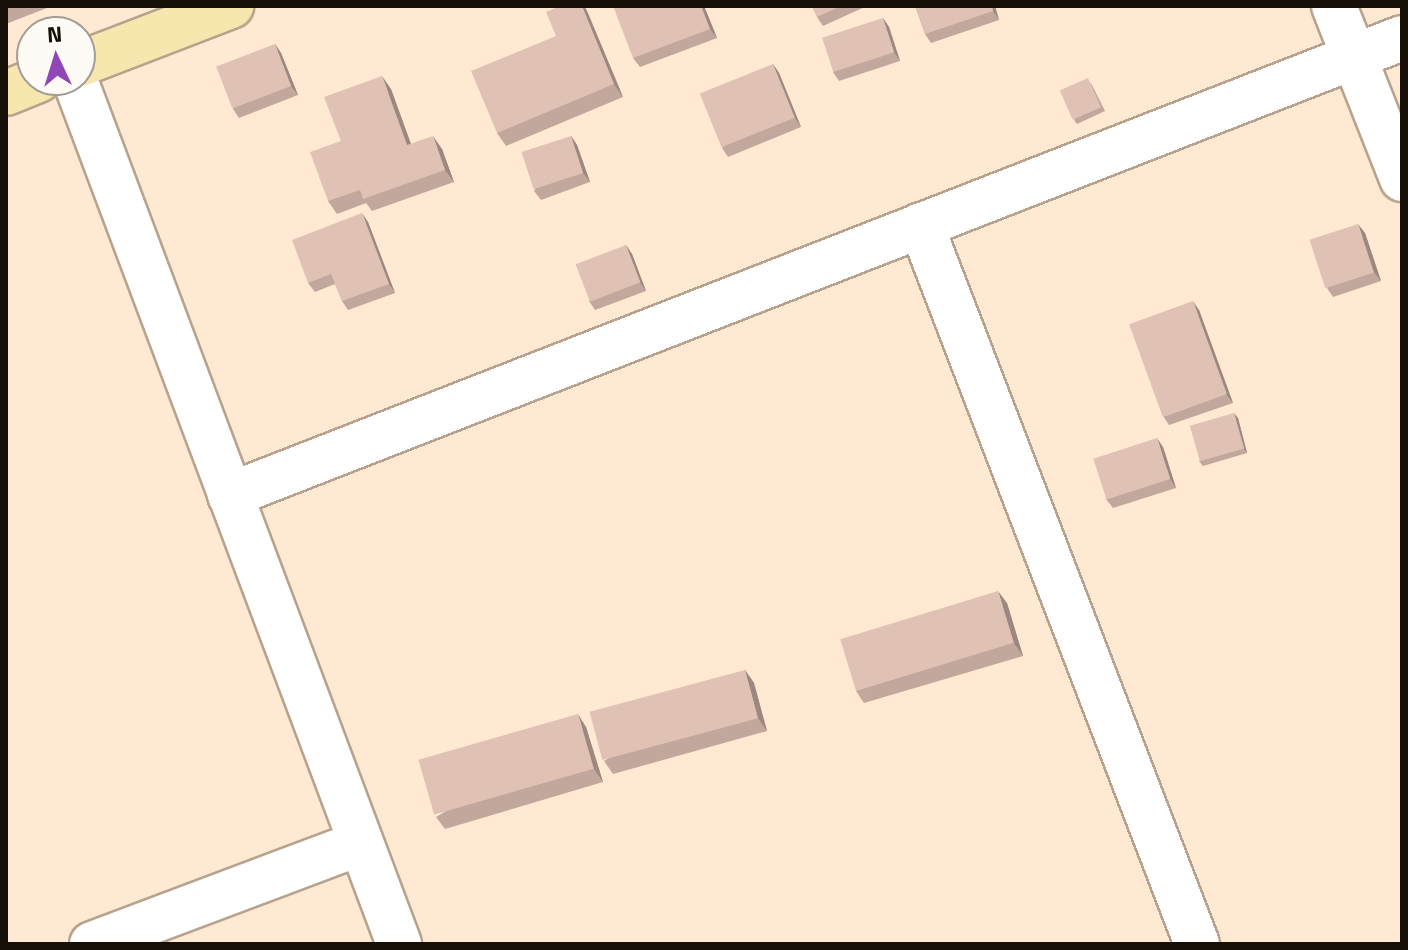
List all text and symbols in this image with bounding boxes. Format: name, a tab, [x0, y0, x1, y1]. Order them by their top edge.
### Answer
north arrow	[16, 16, 96, 96]
text: N	[46, 17, 63, 52]

